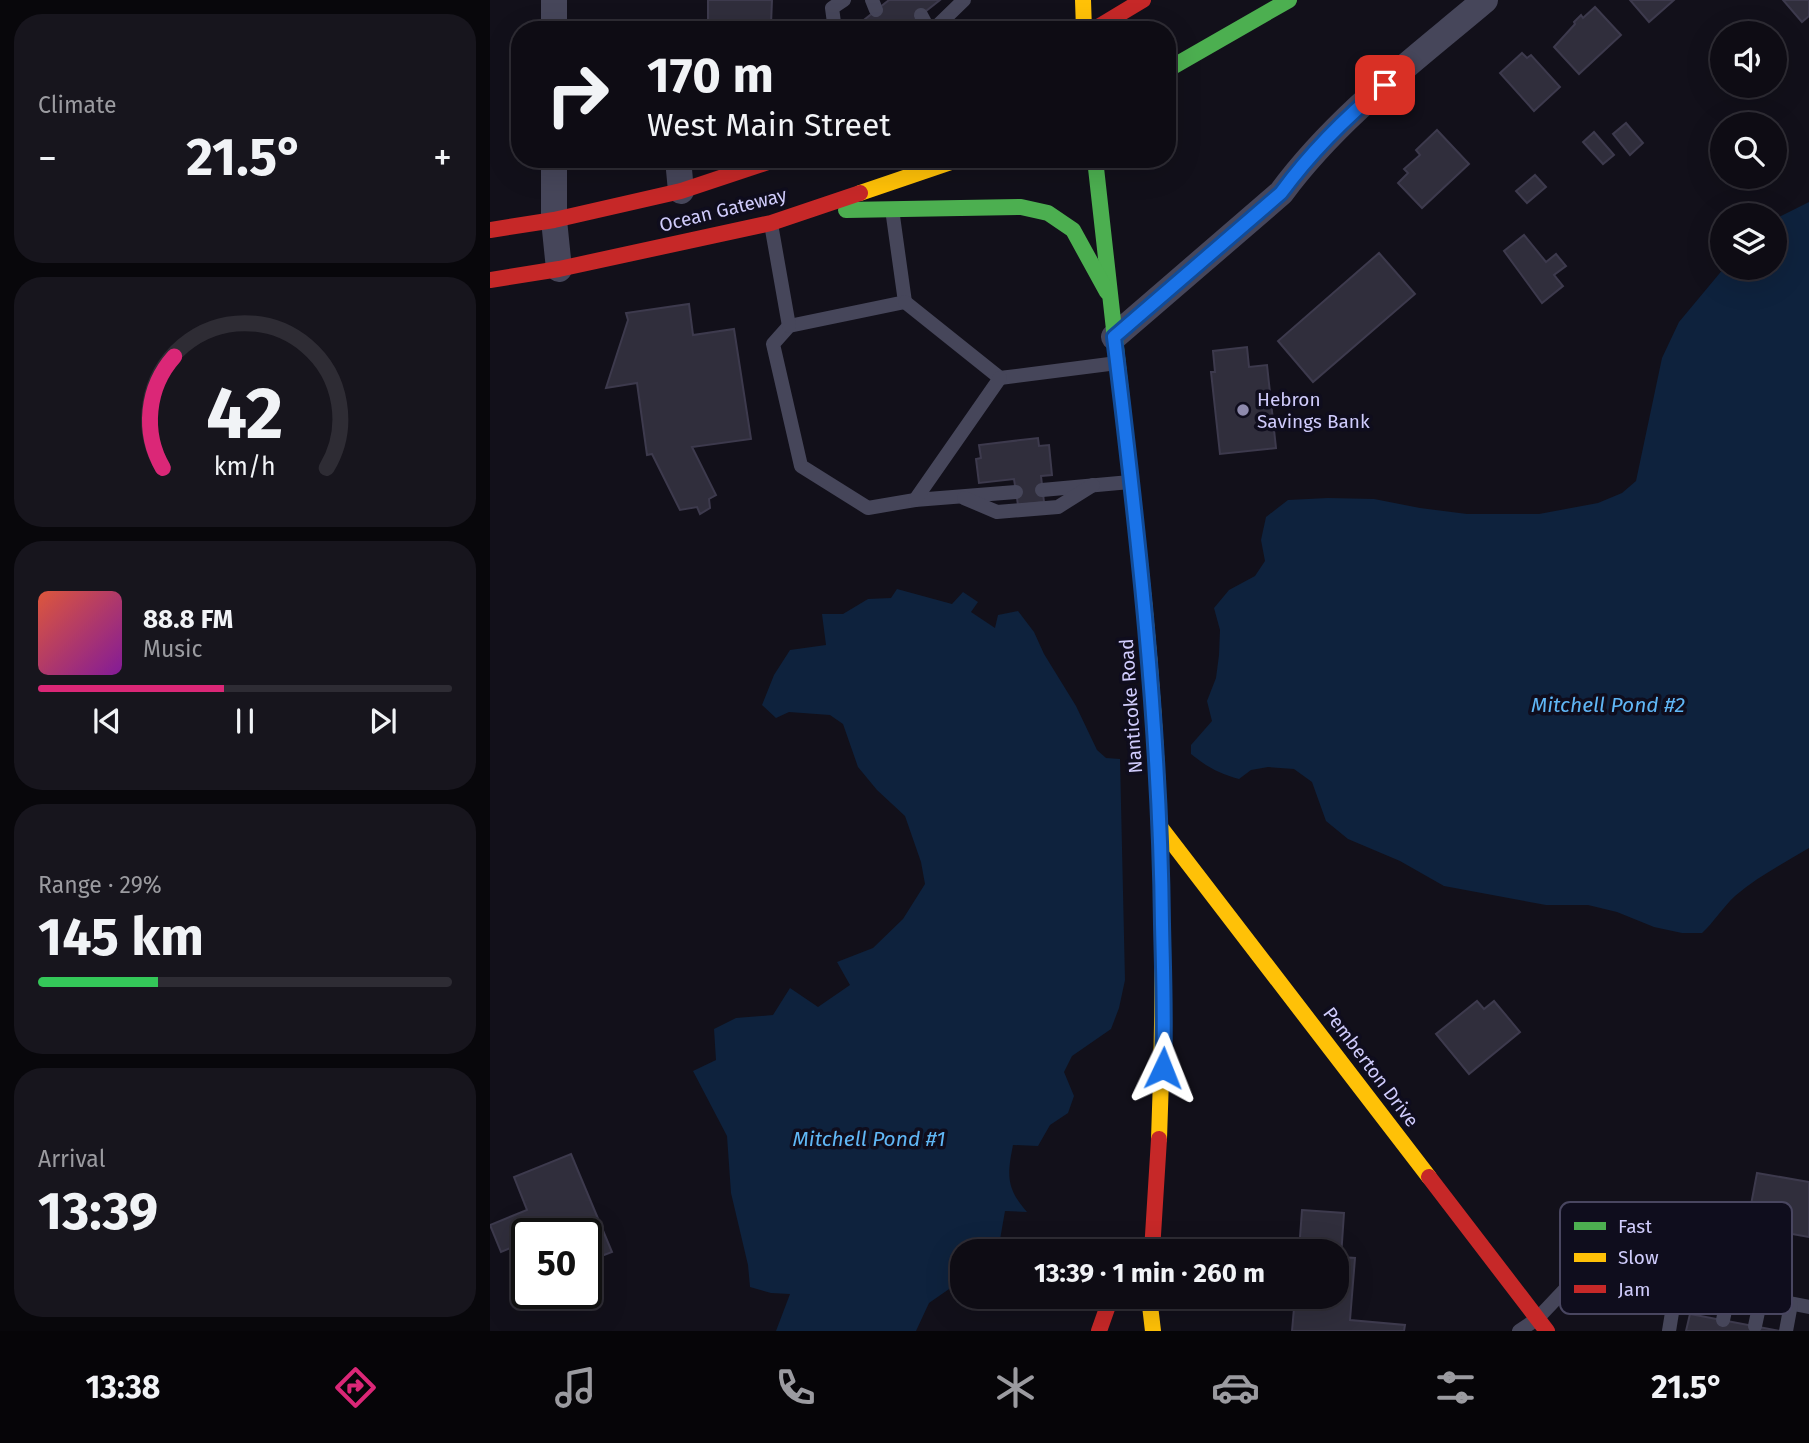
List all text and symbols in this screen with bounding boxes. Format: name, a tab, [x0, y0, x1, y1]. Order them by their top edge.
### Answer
map controls	[1710, 21, 1787, 280]
button: sound	[1710, 21, 1787, 98]
text: 170 m	[647, 46, 774, 105]
icon: right	[532, 49, 623, 140]
pin	[1355, 55, 1415, 115]
icon: arrive	[1366, 66, 1404, 104]
text: Climate	[38, 91, 117, 119]
text: West Main Street	[647, 106, 891, 144]
button: search	[1710, 112, 1787, 189]
text: 21.5°	[186, 126, 304, 189]
text: −	[38, 135, 57, 181]
text: +	[433, 135, 452, 181]
street label: Ocean Gateway	[657, 183, 790, 237]
button: layers	[1710, 203, 1787, 280]
text: 42	[206, 371, 284, 458]
place label: Hebron Savings Bank	[1257, 388, 1370, 433]
marker: Hebron Savings Bank	[1235, 402, 1251, 418]
text: km/h	[214, 452, 276, 482]
text: 88.8 FM	[143, 604, 233, 635]
text: Music	[143, 635, 203, 663]
street label: Nanticoke Road	[1115, 638, 1147, 774]
water label: Mitchell Pond #2	[1531, 692, 1685, 718]
icon: previous	[88, 702, 126, 740]
icon: pause	[226, 702, 264, 740]
icon: next	[364, 702, 402, 740]
text: Range · 29%	[38, 871, 162, 899]
text: 145 km	[38, 906, 204, 969]
street label: Pemberton Drive	[1318, 1002, 1424, 1132]
position arrow	[1126, 1031, 1200, 1105]
water label: Mitchell Pond #1	[793, 1126, 945, 1152]
text: Arrival	[38, 1145, 105, 1173]
text: 13:39	[38, 1180, 158, 1243]
legend	[1560, 1202, 1792, 1314]
text: Fast	[1618, 1215, 1652, 1238]
speed limit sign: 50	[511, 1218, 602, 1309]
text: Slow	[1618, 1246, 1659, 1269]
text: 13:39 · 1 min · 260 m	[1034, 1258, 1265, 1289]
text: Jam	[1618, 1278, 1650, 1301]
icon: directions	[331, 1363, 380, 1412]
icon: music	[551, 1363, 600, 1412]
icon: phone	[771, 1363, 820, 1412]
icon: climate	[991, 1363, 1040, 1412]
icon: car	[1211, 1363, 1260, 1412]
icon: filters	[1431, 1363, 1480, 1412]
text: 13:38	[85, 1368, 160, 1406]
text: 21.5°	[1651, 1368, 1724, 1406]

